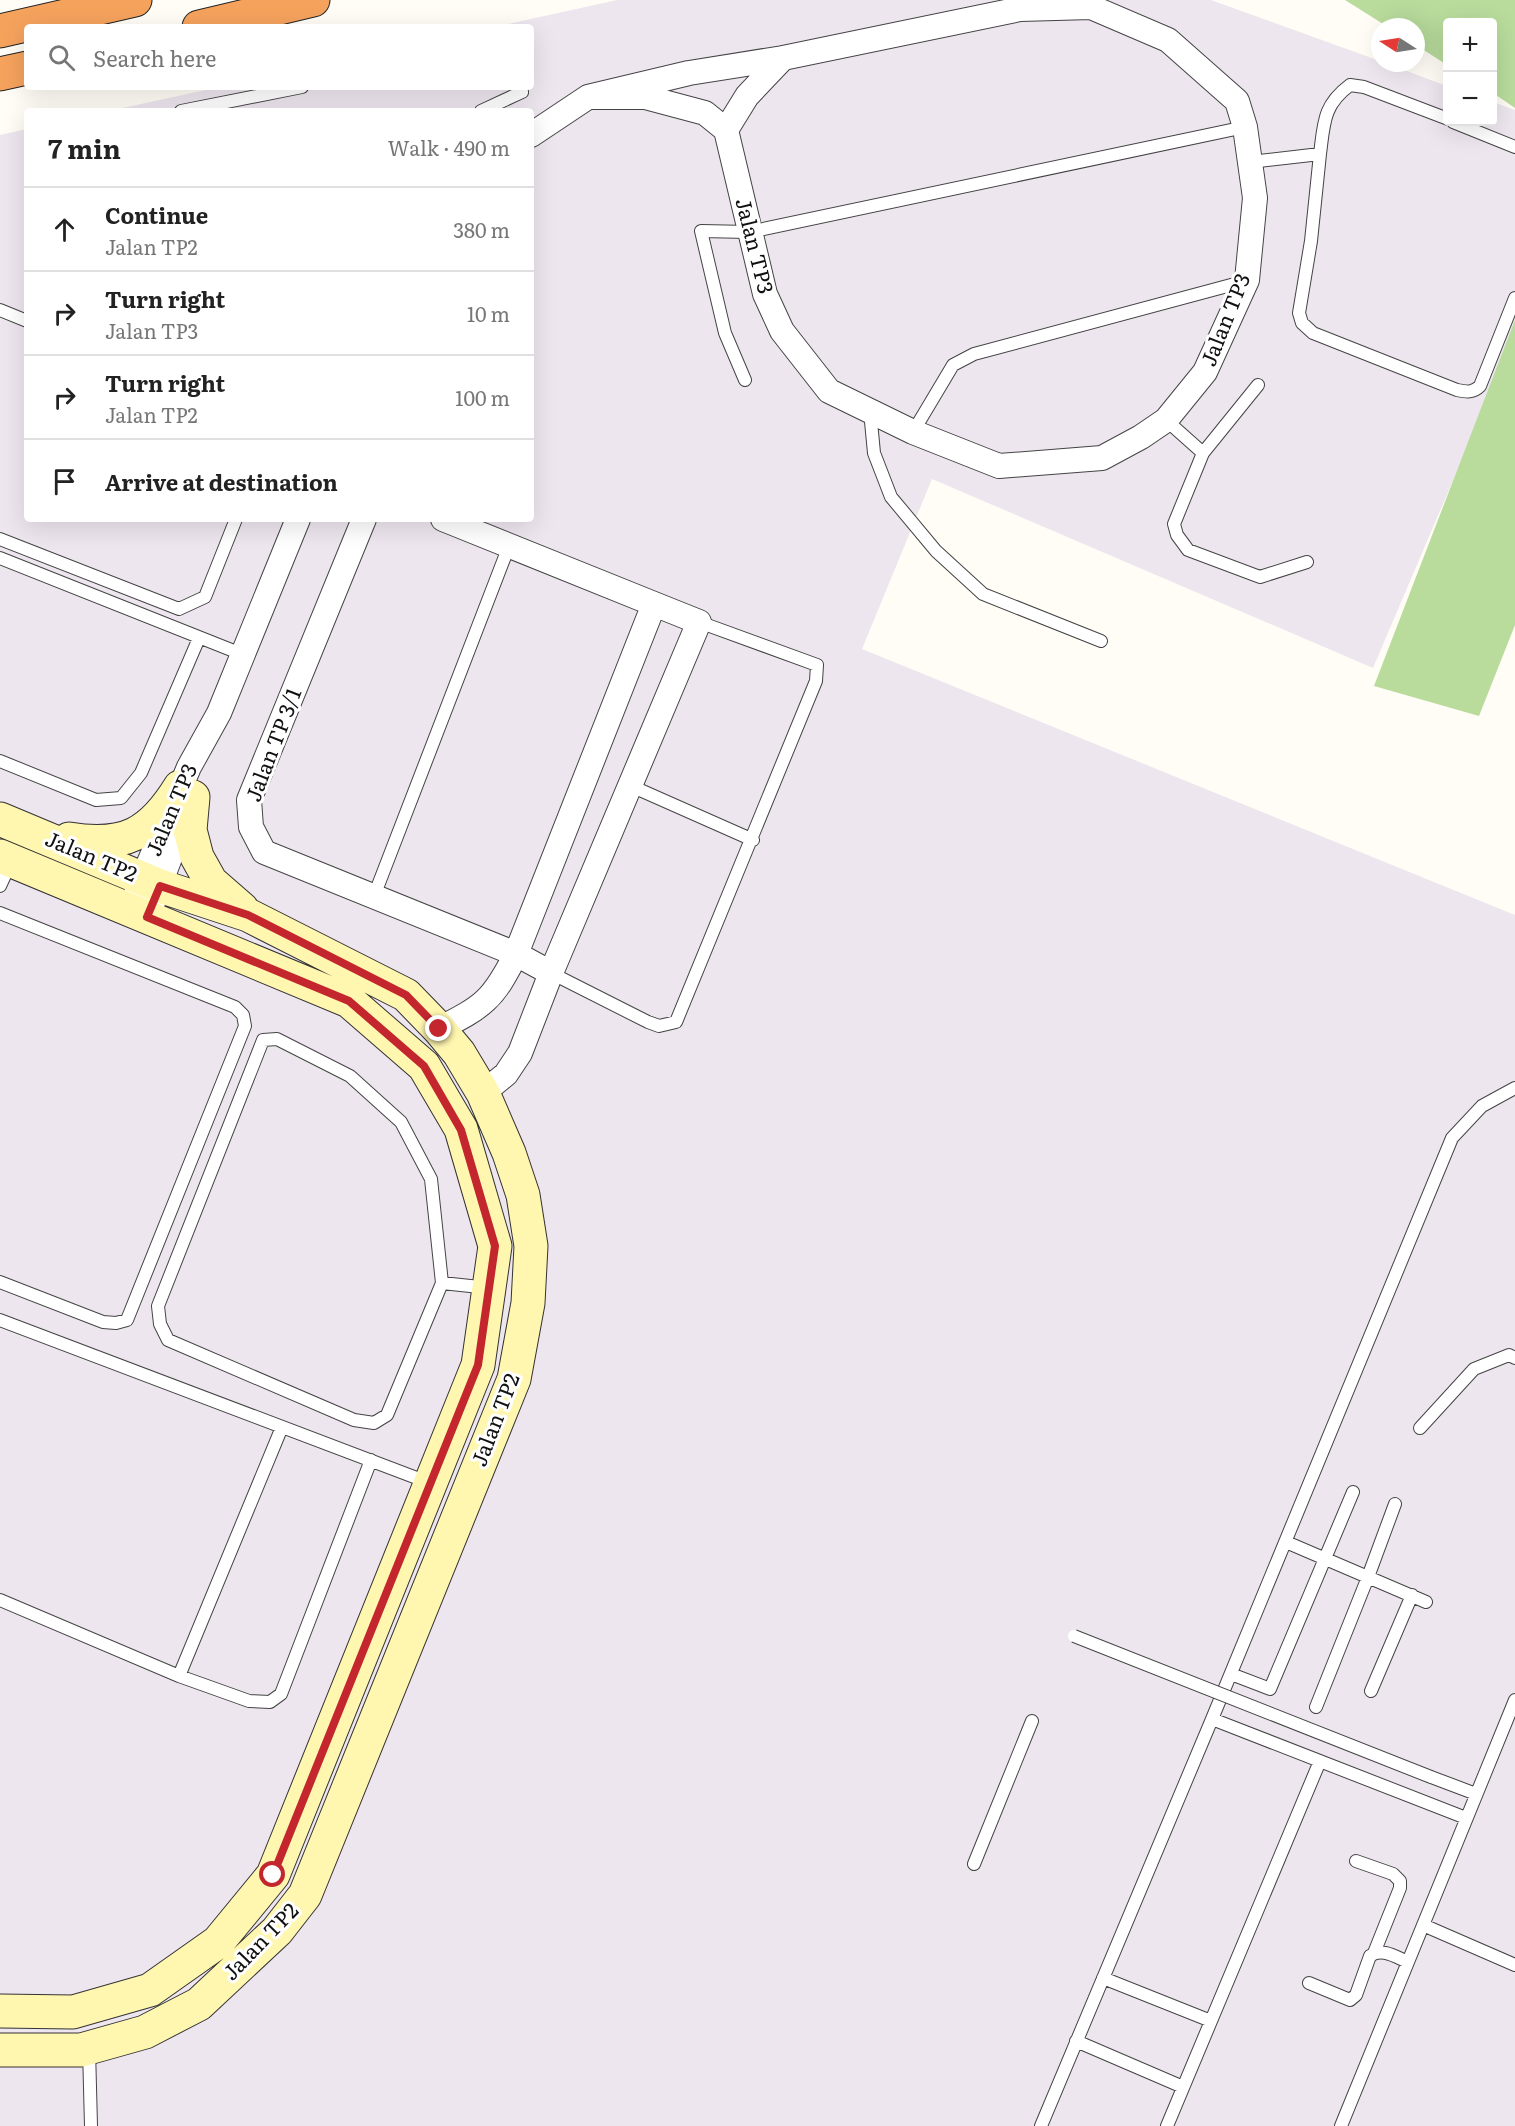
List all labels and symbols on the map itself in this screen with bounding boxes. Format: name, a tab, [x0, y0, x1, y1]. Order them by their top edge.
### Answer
north arrow	[1371, 18, 1425, 72]
street label: Jalan TP3	[730, 194, 783, 297]
street label: Jalan TP3	[1191, 268, 1256, 370]
street label: Jalan TP 3/1	[236, 682, 308, 805]
street label: Jalan TP3	[136, 758, 203, 860]
street label: Jalan TP2	[41, 821, 143, 888]
route end	[425, 1015, 451, 1041]
street label: Jalan TP2	[462, 1368, 526, 1470]
route start	[259, 1861, 285, 1887]
street label: Jalan TP2	[214, 1895, 304, 1986]

